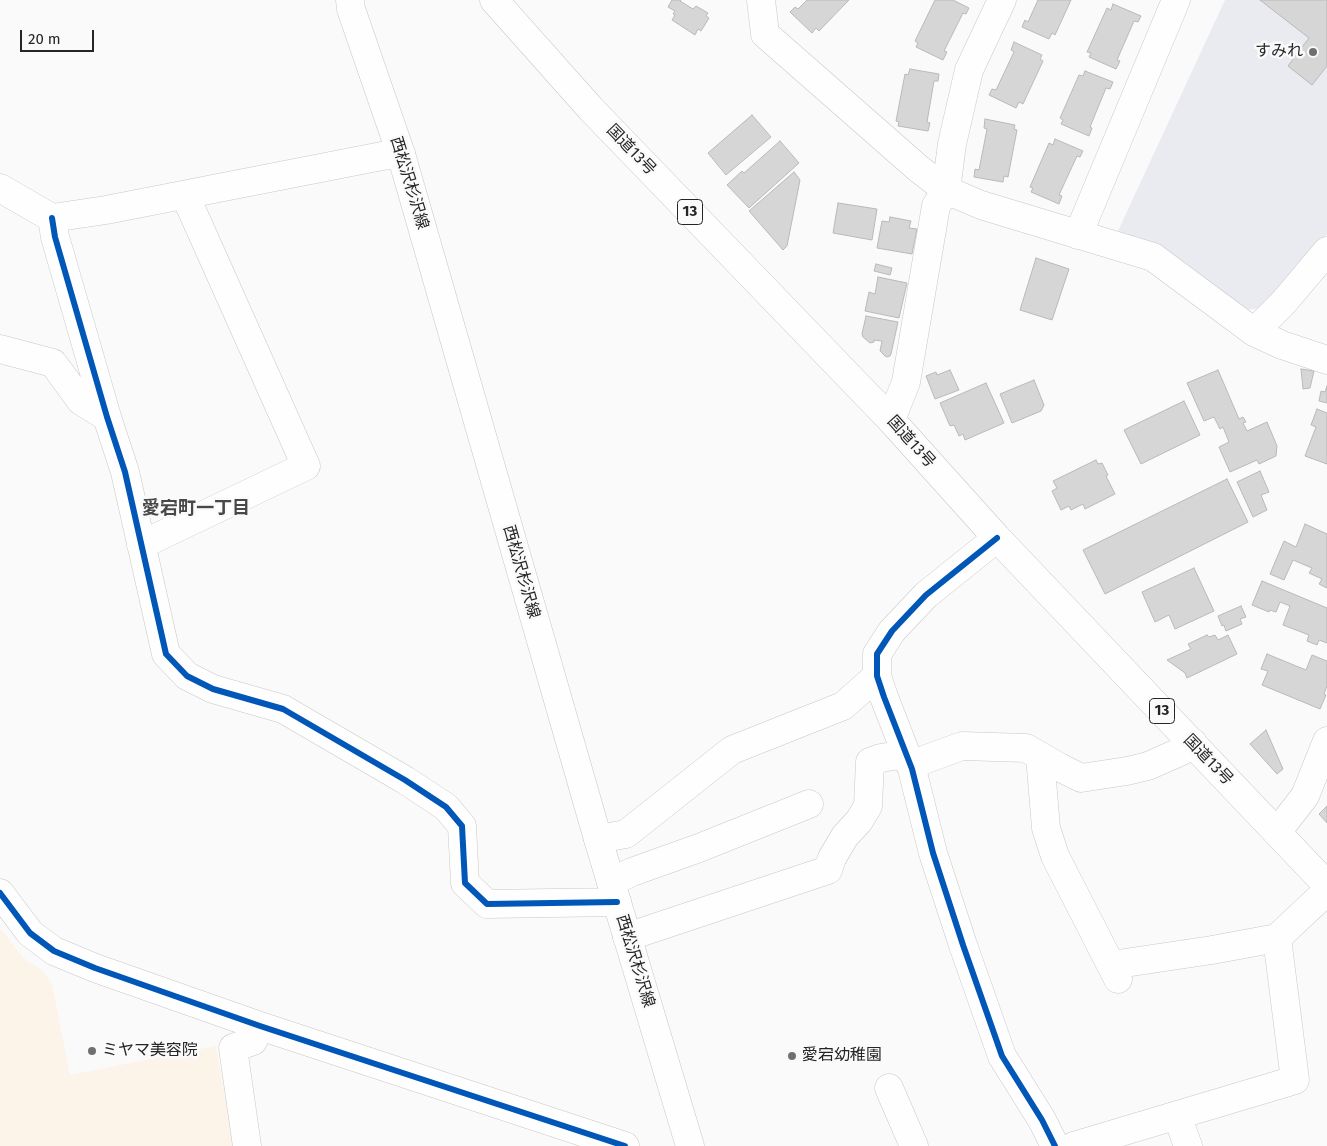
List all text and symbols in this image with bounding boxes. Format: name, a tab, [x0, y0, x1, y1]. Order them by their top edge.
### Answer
scale bar	[22, 20, 96, 52]
text: 20 m	[28, 30, 61, 48]
place label: すみれ	[1255, 42, 1303, 62]
marker: すみれ	[1307, 46, 1319, 58]
street label: 国道13号	[602, 121, 660, 179]
street label: 西松沢杉沢線	[386, 134, 432, 232]
road number: 13	[678, 200, 702, 224]
street label: 国道13号	[883, 412, 939, 472]
district label: 愛宕町一丁目	[142, 498, 250, 520]
street label: 西松沢杉沢線	[499, 523, 543, 621]
road number: 13	[1150, 698, 1174, 724]
street label: 国道13号	[1179, 731, 1237, 789]
street label: 西松沢杉沢線	[612, 912, 658, 1010]
place label: ミヤマ美容院	[102, 1041, 198, 1061]
marker: ミヤマ美容院	[86, 1045, 98, 1057]
place label: 愛宕幼稚園	[802, 1046, 882, 1066]
marker: 愛宕幼稚園	[786, 1050, 798, 1062]

